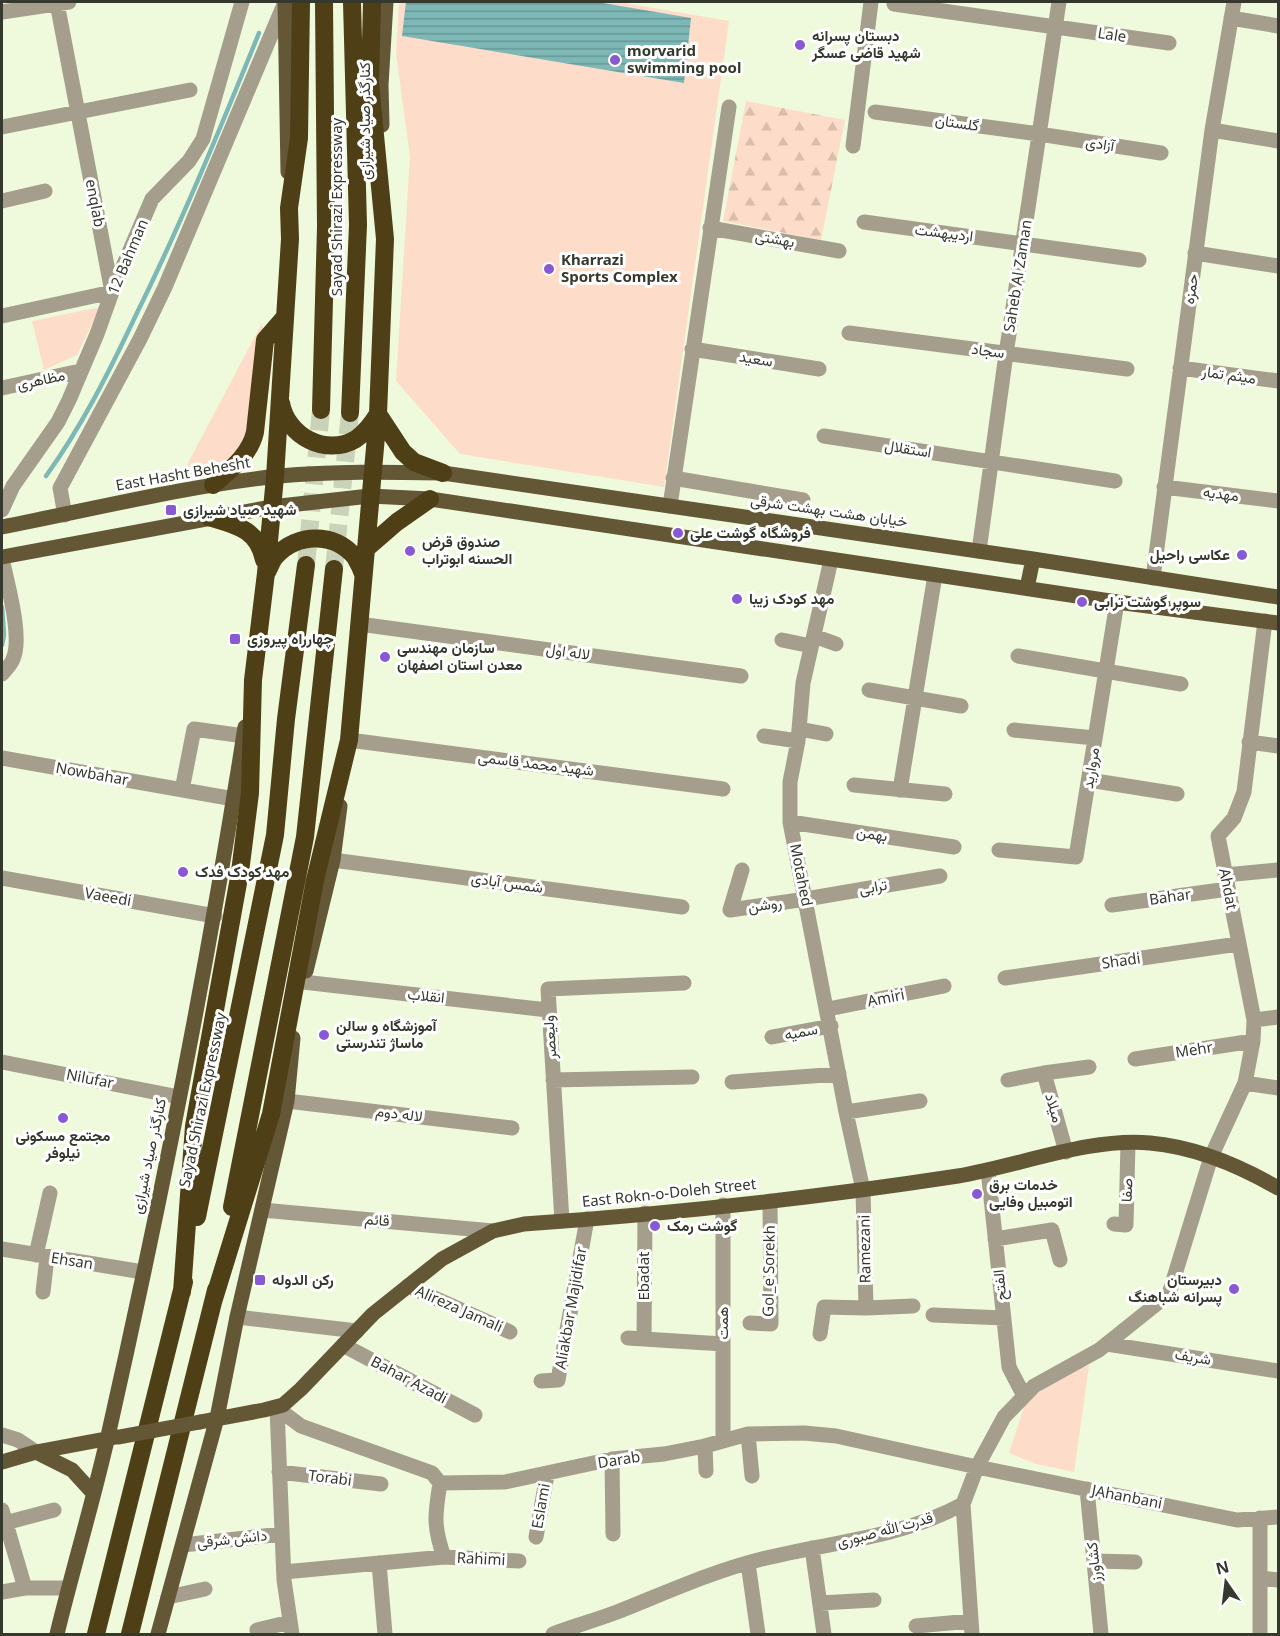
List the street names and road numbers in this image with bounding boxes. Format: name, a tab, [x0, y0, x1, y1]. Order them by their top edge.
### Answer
street label: Lale	[1096, 22, 1128, 46]
street label: کنارگذر صیاد شیرازی	[354, 62, 375, 180]
street label: گلستان	[934, 109, 981, 135]
street label: Sayad Shirazi Expressway	[326, 117, 346, 296]
street label: آزادی	[1084, 131, 1117, 156]
street label: enqlab	[82, 177, 110, 229]
street label: 12 Bahman	[102, 216, 152, 297]
street label: Saheb Al Zaman	[998, 218, 1036, 333]
street label: اردیبهشت	[914, 219, 974, 246]
street label: بهشتی	[754, 225, 796, 252]
street label: حمزه	[1178, 272, 1202, 305]
street label: سجاد	[970, 338, 1006, 362]
street label: سعید	[738, 345, 775, 371]
street label: میثم تمار	[1200, 360, 1258, 389]
street label: مظاهری	[15, 364, 67, 395]
street label: استقلال	[883, 434, 933, 462]
street label: East Hasht Behesht	[114, 451, 252, 495]
street label: مهدیه	[1202, 481, 1240, 505]
street label: خیابان هشت بهشت شرقی	[749, 489, 909, 532]
street label: لاله اول	[545, 638, 591, 664]
street label: شهید محمد قاسمی	[477, 746, 595, 781]
street label: مروارید	[1077, 746, 1103, 790]
street label: Nowbahar	[54, 757, 130, 789]
street label: بهمن	[855, 821, 889, 846]
street label: Motahed	[786, 842, 818, 908]
street label: Ahdat	[1215, 866, 1243, 912]
street label: شمس آبادی	[470, 867, 545, 898]
street label: ترابی	[857, 874, 889, 899]
street label: Vaeedi	[83, 882, 133, 910]
street label: Bahar	[1148, 883, 1192, 909]
street label: روشن	[747, 892, 783, 917]
street label: Shadi	[1100, 947, 1142, 973]
street label: انقلاب	[406, 983, 446, 1007]
street label: Amiri	[865, 984, 906, 1010]
street label: Sayad Shirazi Expressway	[174, 1010, 230, 1189]
street label: ولیعصر	[538, 1015, 561, 1061]
street label: سمیه	[782, 1018, 819, 1044]
street label: Mehr	[1174, 1036, 1214, 1062]
street label: Nilufar	[65, 1064, 116, 1092]
street label: میلاد	[1041, 1091, 1069, 1125]
street label: کنارگذر صیاد شیرازی	[126, 1096, 171, 1216]
street label: لاله دوم	[374, 1100, 424, 1127]
street label: East Rokn-o-Doleh Street	[581, 1173, 758, 1211]
street label: صفا	[1116, 1178, 1136, 1202]
street label: قائم	[364, 1208, 390, 1231]
street label: Ramezani	[853, 1215, 875, 1284]
street label: Gol_e Sorekh	[757, 1225, 779, 1317]
street label: Aliakbar Majidifar	[549, 1245, 591, 1371]
street label: Ehsan	[50, 1247, 95, 1273]
street label: Ebadat	[633, 1251, 653, 1301]
street label: الفتح	[987, 1268, 1013, 1302]
street label: Alireza Jamali	[413, 1280, 506, 1336]
street label: همت	[712, 1307, 732, 1339]
street label: شریف	[1174, 1343, 1213, 1369]
street label: Bahar Azadi	[368, 1351, 451, 1408]
street label: Darab	[596, 1446, 642, 1472]
street label: Torabi	[307, 1464, 353, 1490]
street label: JAhanbani	[1088, 1479, 1164, 1513]
street label: Eslami	[526, 1482, 554, 1530]
street label: قدرت الله صبوری	[834, 1507, 935, 1552]
street label: دانش شرقی	[196, 1524, 268, 1553]
street label: کشاورز	[1081, 1541, 1105, 1584]
street label: Rahimi	[456, 1547, 506, 1569]

